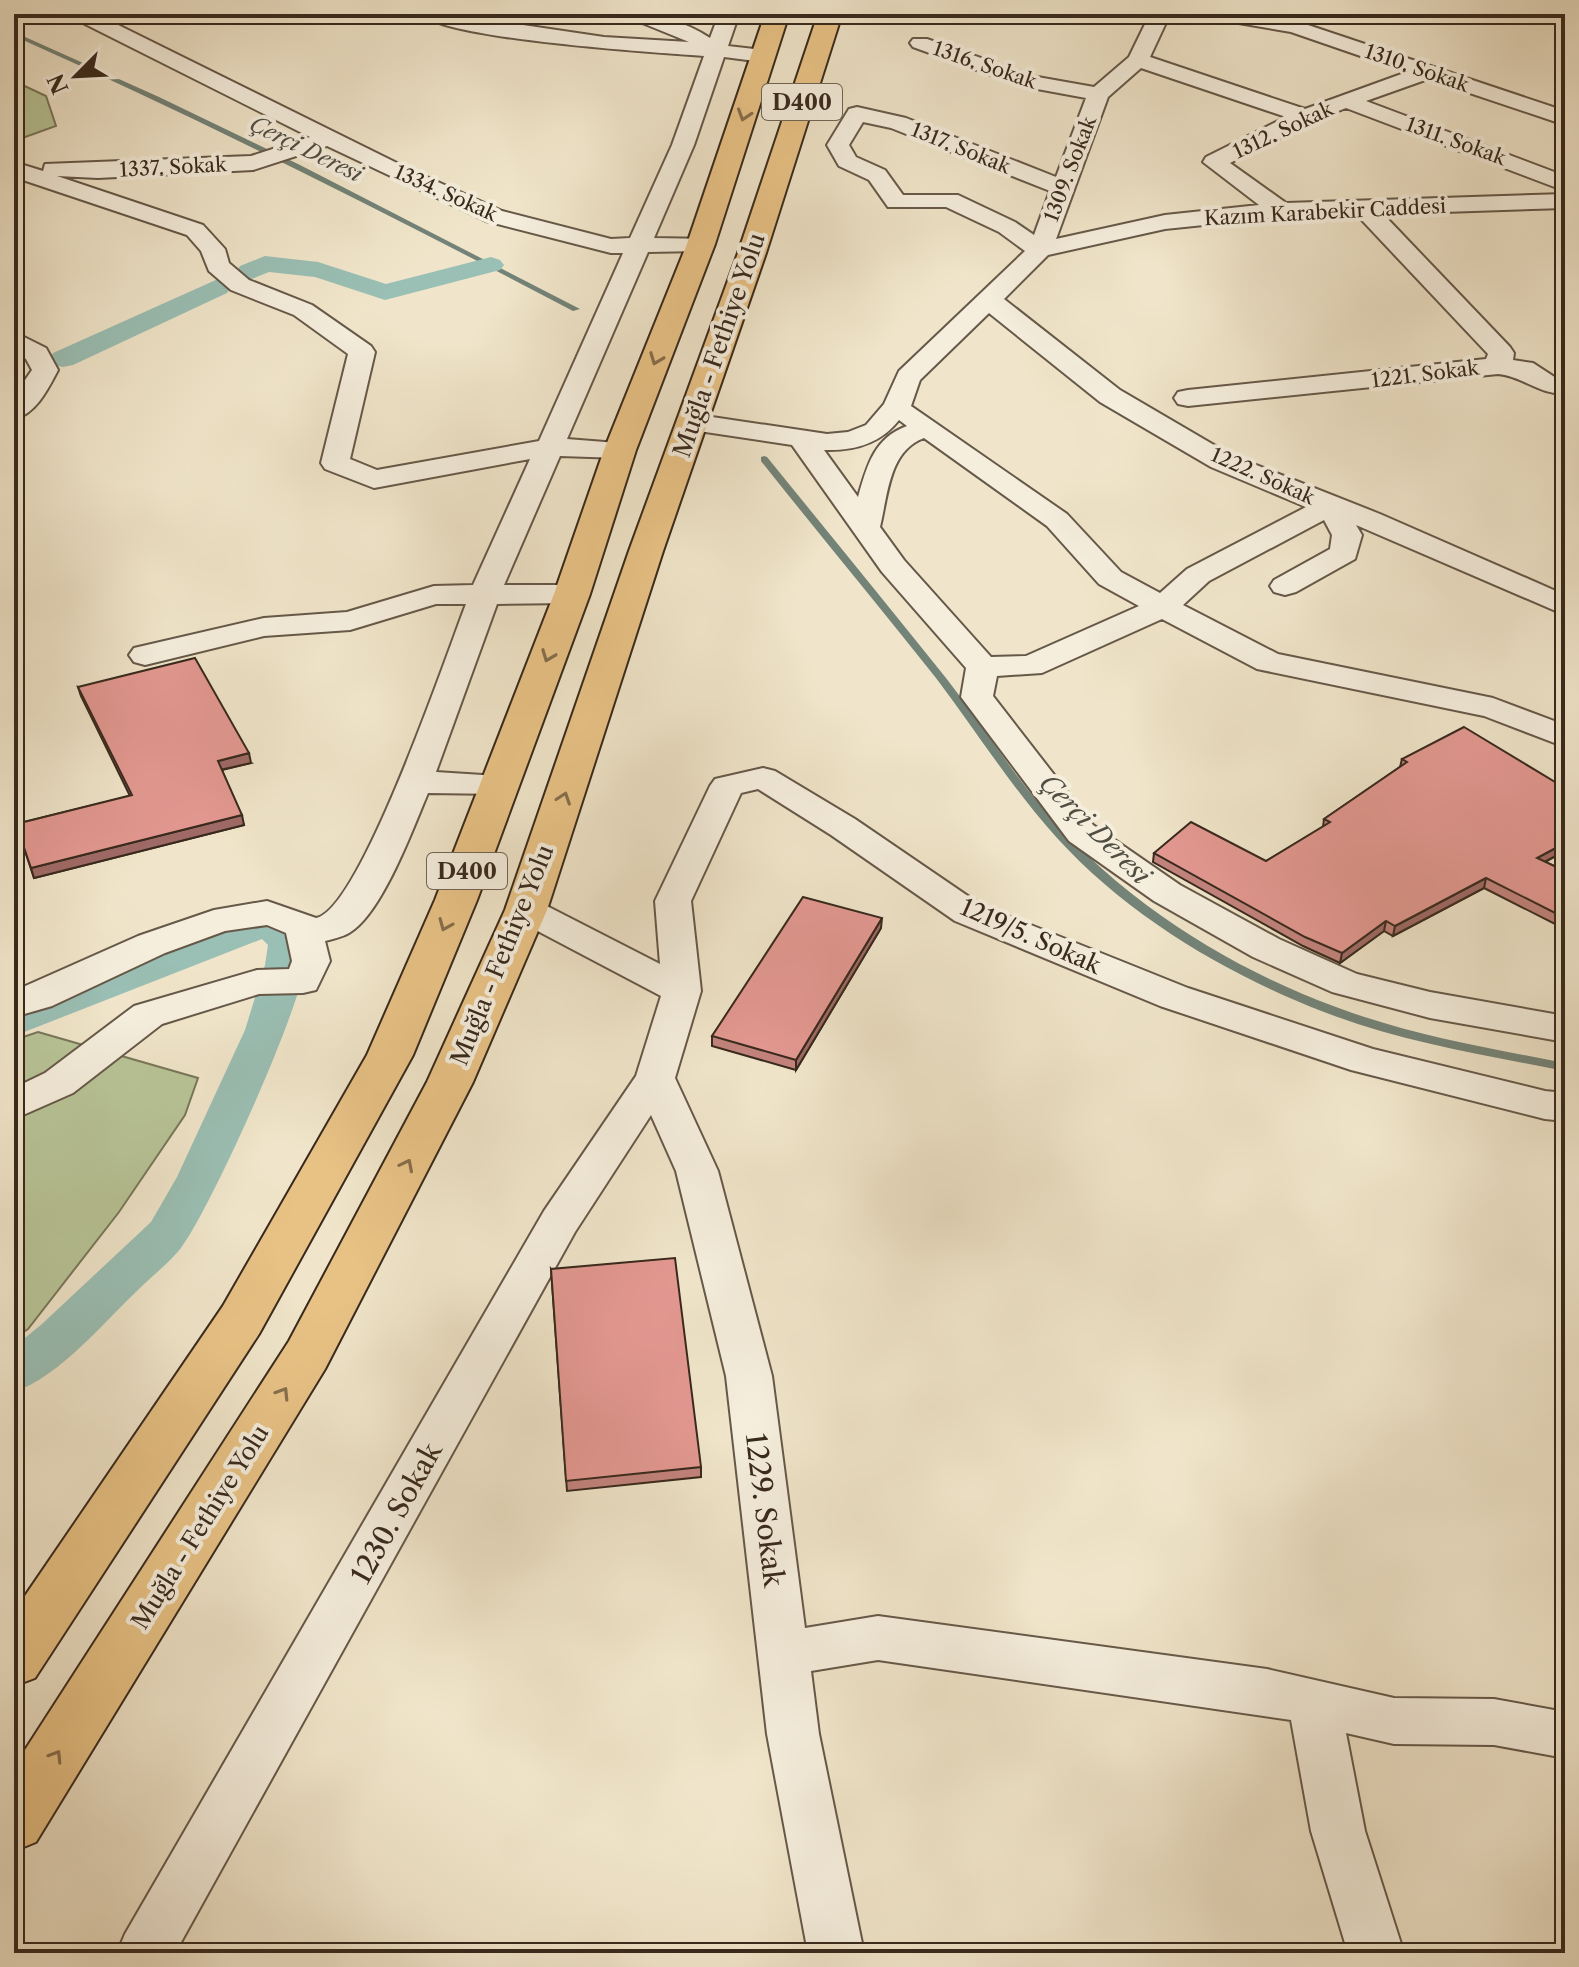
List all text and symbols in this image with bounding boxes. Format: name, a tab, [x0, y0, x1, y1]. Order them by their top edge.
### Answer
north arrow	[36, 36, 116, 116]
street label: 1316. Sokak	[930, 36, 1041, 94]
street label: 1310. Sokak	[1362, 39, 1473, 97]
text: N	[42, 70, 74, 98]
road number: D400	[762, 84, 842, 120]
street label: 1312. Sokak	[1229, 96, 1338, 164]
one-way arrow	[737, 107, 753, 121]
water label: Çerçi Deresi	[245, 110, 368, 188]
street label: 1309. Sokak	[1039, 112, 1102, 225]
street label: 1311. Sokak	[1403, 112, 1510, 171]
street label: 1317. Sokak	[908, 117, 1015, 179]
street label: 1337. Sokak	[119, 152, 229, 182]
street label: 1334. Sokak	[391, 160, 502, 227]
street label: Kazım Karabekir Caddesi	[1204, 194, 1446, 230]
street label: Muğla - Fethiye Yolu	[667, 229, 771, 461]
one-way arrow	[649, 351, 666, 365]
street label: 1221. Sokak	[1370, 355, 1481, 392]
street label: 1222. Sokak	[1207, 442, 1320, 510]
one-way arrow	[541, 648, 558, 662]
water label: Çerçi Deresi	[1033, 767, 1159, 893]
one-way arrow	[554, 791, 570, 805]
street label: Muğla - Fethiye Yolu	[444, 840, 560, 1070]
road number: D400	[427, 853, 507, 889]
street label: 1219/5. Sokak	[956, 892, 1107, 980]
one-way arrow	[439, 917, 455, 931]
one-way arrow	[397, 1158, 412, 1173]
one-way arrow	[274, 1388, 289, 1402]
street label: Muğla - Fethiye Yolu	[125, 1419, 275, 1635]
street label: 1229. Sokak	[739, 1431, 792, 1590]
street label: 1230. Sokak	[343, 1435, 450, 1589]
one-way arrow	[47, 1751, 62, 1765]

